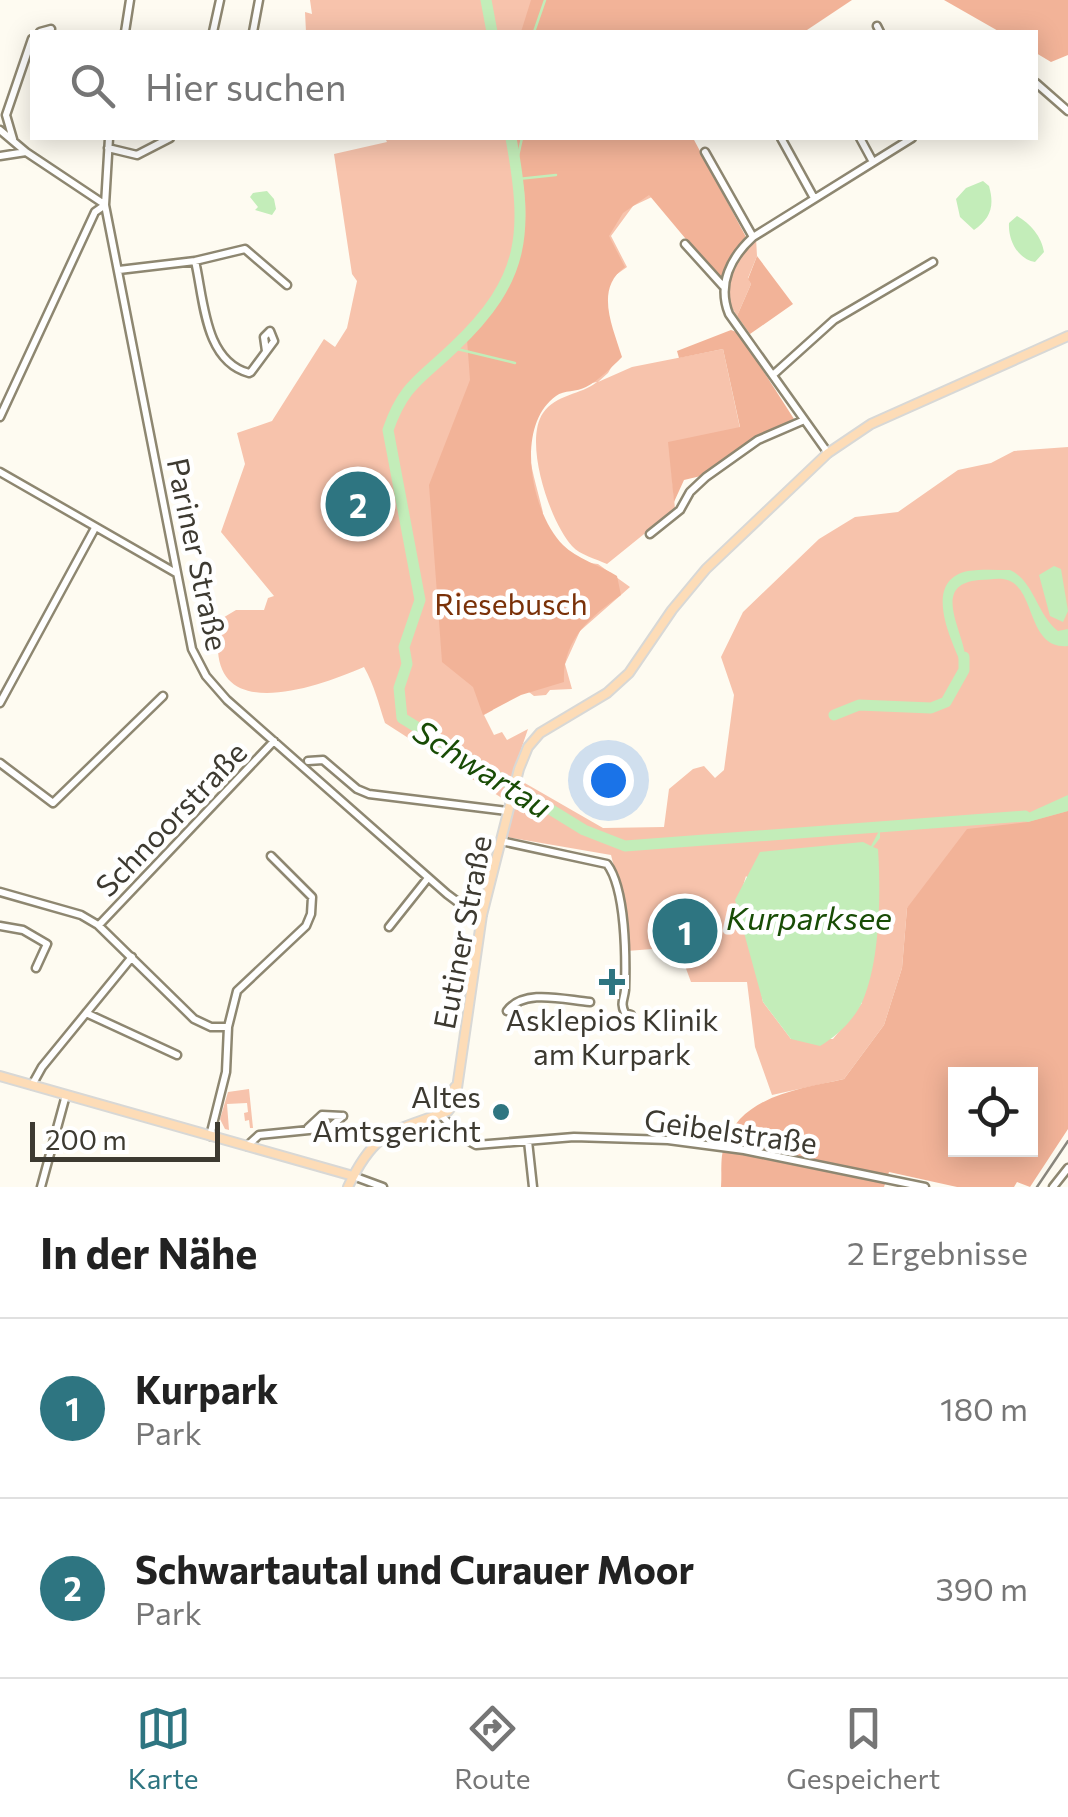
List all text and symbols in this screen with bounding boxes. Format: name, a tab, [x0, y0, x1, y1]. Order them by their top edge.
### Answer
search box	[30, 30, 1038, 140]
icon: search	[65, 58, 120, 113]
text: Hier suchen	[145, 62, 347, 109]
street label: Pariner Straße	[161, 454, 237, 654]
pin: 2	[326, 466, 390, 542]
park label: Riesebusch	[434, 584, 588, 621]
water label: Schwartau	[407, 710, 559, 826]
street label: Schnoorstraße	[87, 733, 253, 903]
your location	[583, 755, 634, 806]
street label: Eutiner Straße	[424, 832, 498, 1032]
pin: 1	[652, 894, 718, 968]
water label: Kurparksee	[726, 897, 892, 937]
marker: Asklepios Klinik am Kurpark	[599, 969, 625, 995]
place label: Asklepios Klinik am Kurpark	[505, 1000, 719, 1071]
map controls	[948, 1067, 1038, 1157]
button: locate	[948, 1067, 1038, 1157]
place label: Altes Amtsgericht	[312, 1077, 481, 1148]
street label: Geibelstraße	[642, 1100, 820, 1160]
marker: Altes Amtsgericht	[490, 1101, 512, 1123]
scale bar	[30, 1117, 220, 1162]
text: 200 m	[45, 1122, 127, 1156]
text: In der Nähe	[40, 1226, 257, 1278]
text: 2 Ergebnisse	[847, 1232, 1028, 1272]
text: Kurpark	[135, 1365, 278, 1412]
text: 1	[65, 1388, 80, 1428]
text: 180 m	[940, 1388, 1028, 1428]
text: Park	[135, 1412, 202, 1452]
text: Schwartautal und Curauer Moor	[135, 1545, 694, 1592]
text: 2	[63, 1568, 82, 1608]
text: 390 m	[935, 1568, 1028, 1608]
text: Park	[135, 1592, 202, 1632]
tab: Karte	[128, 1701, 199, 1795]
tab: Route	[454, 1701, 531, 1795]
tab: Gespeichert	[786, 1701, 940, 1795]

